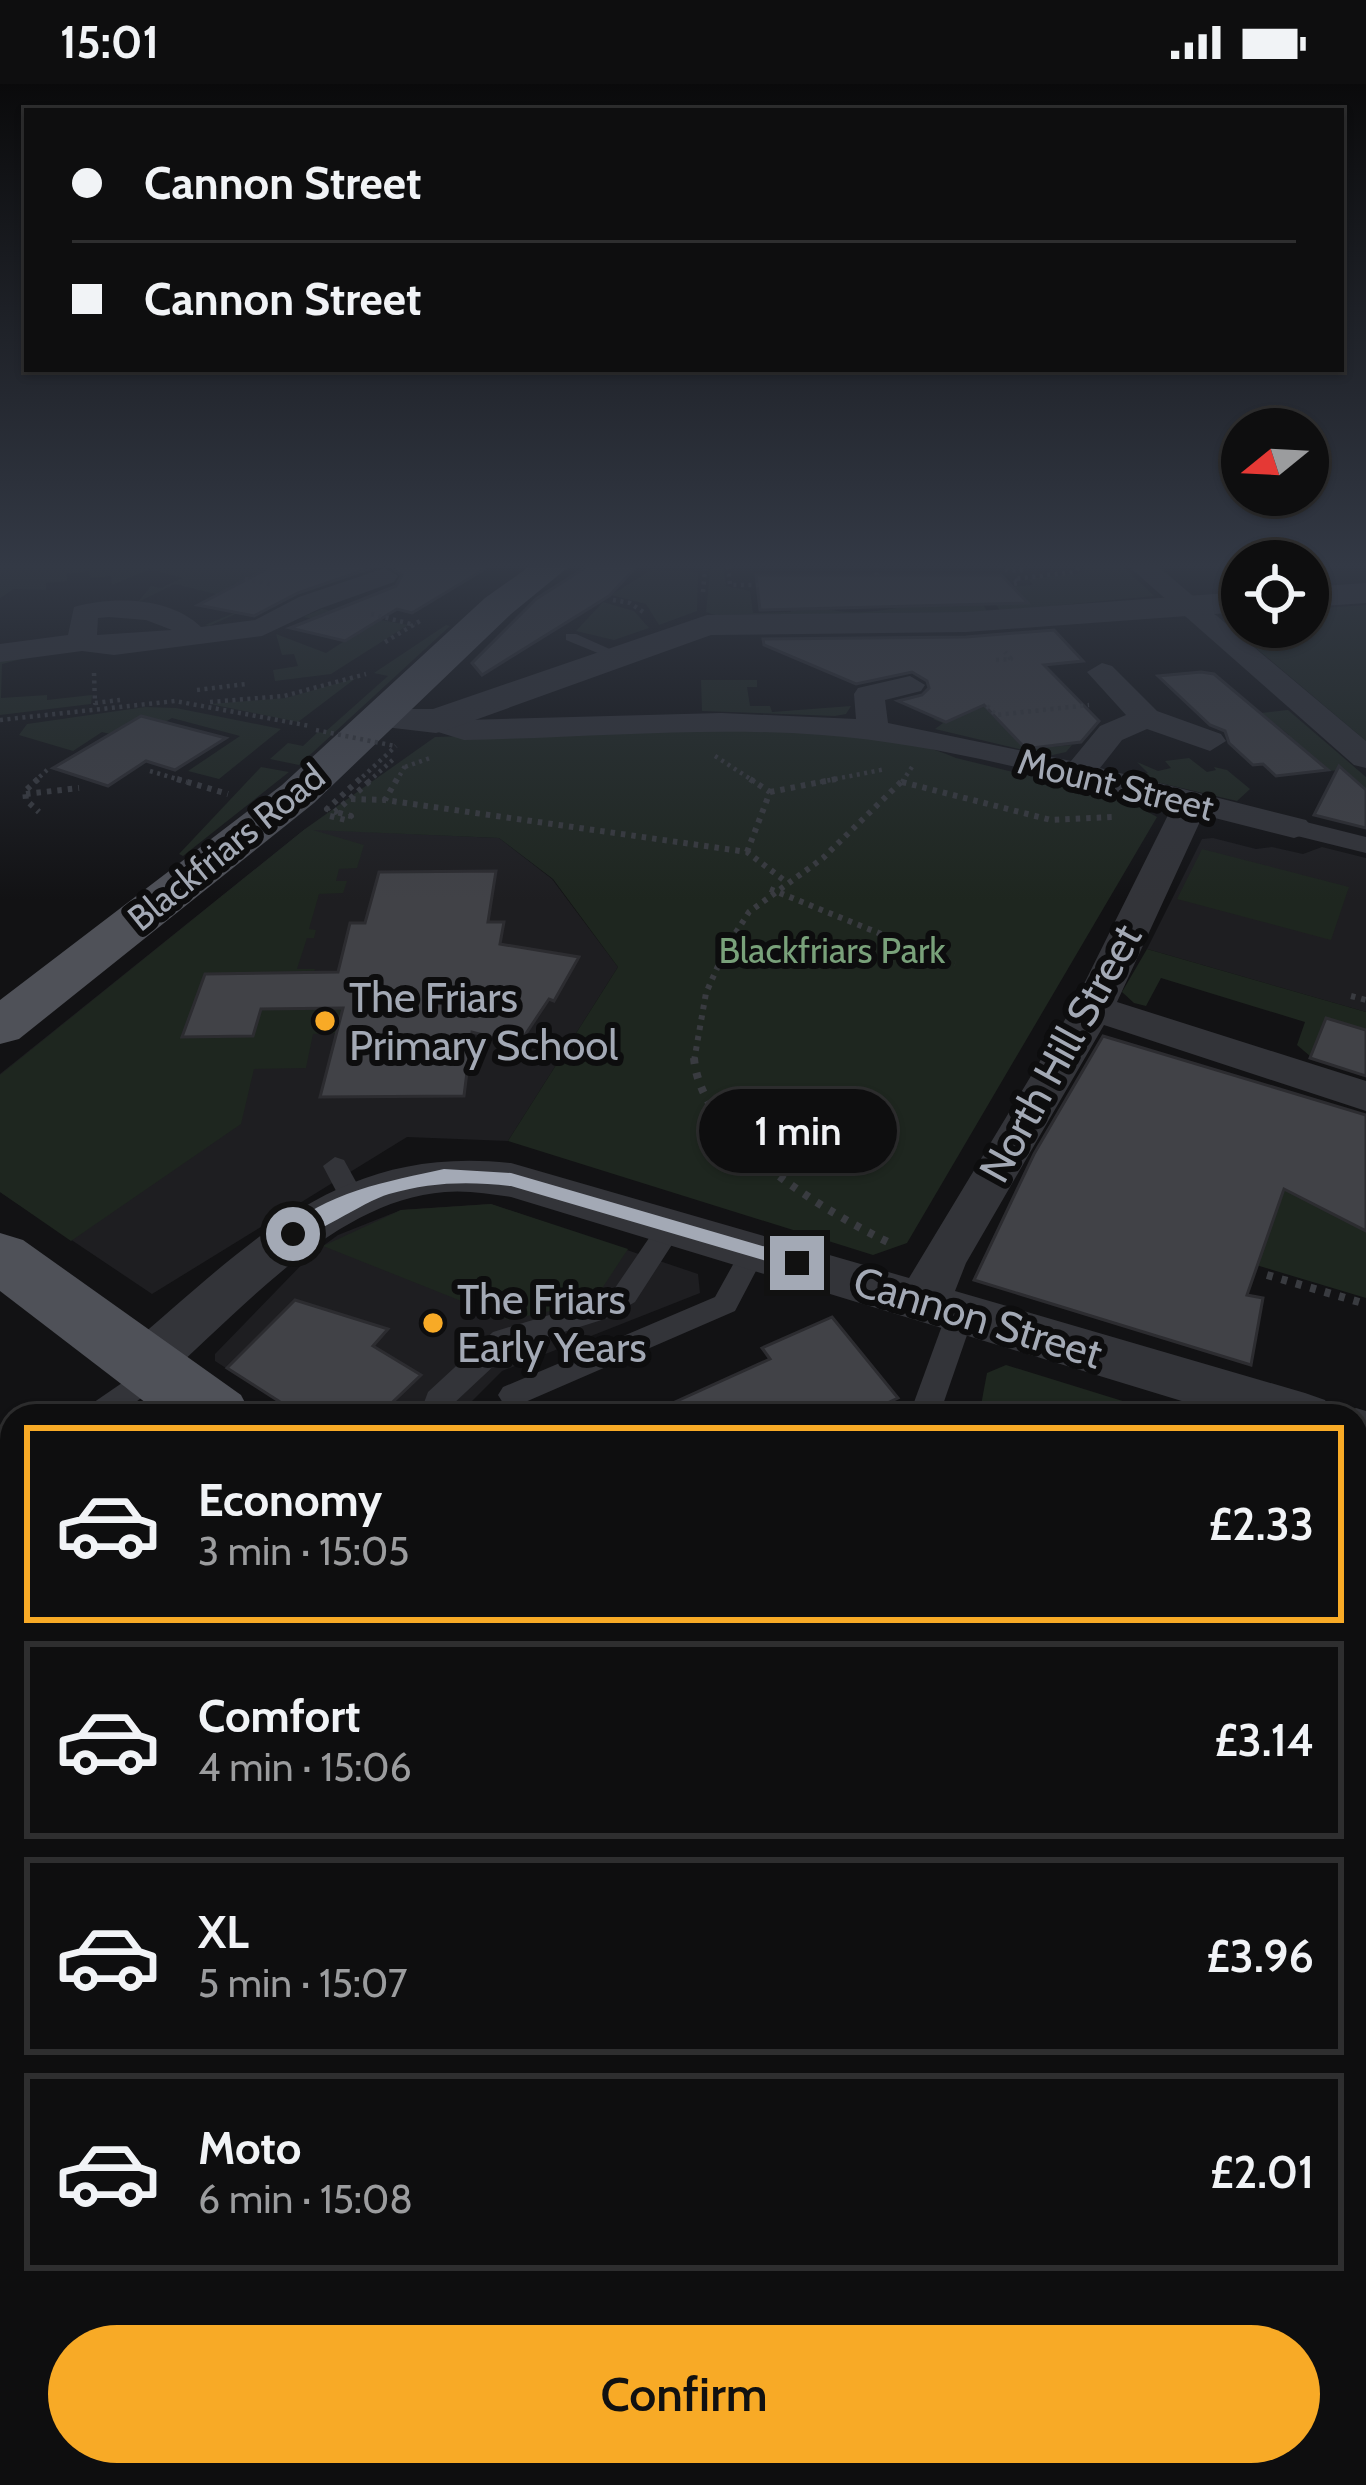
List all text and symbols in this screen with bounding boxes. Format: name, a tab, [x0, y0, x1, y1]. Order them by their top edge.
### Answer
text: 15:01	[60, 15, 159, 69]
text: Cannon Street	[144, 156, 421, 210]
text: Cannon Street	[144, 272, 421, 326]
north arrow	[1221, 408, 1329, 516]
map controls	[1221, 408, 1329, 648]
button: locate	[1221, 540, 1329, 648]
street label: Mount Street	[1014, 738, 1218, 830]
street label: Blackfriars Road	[119, 754, 333, 940]
street label: North Hill Street	[968, 915, 1152, 1191]
park label: Blackfriars Park	[719, 928, 946, 972]
place label: The Friars Primary School	[349, 971, 618, 1071]
marker: The Friars Primary School	[312, 1008, 338, 1034]
callout: 1 min	[698, 1089, 896, 1173]
text: 1 min	[754, 1107, 842, 1155]
route start	[266, 1207, 320, 1261]
route end	[770, 1236, 824, 1290]
street label: Cannon Street	[848, 1255, 1108, 1379]
place label: The Friars Early Years	[457, 1273, 647, 1373]
marker: The Friars Early Years	[420, 1310, 446, 1336]
icon: car	[54, 1470, 162, 1578]
text: Economy	[198, 1473, 382, 1527]
text: £2.33	[1209, 1497, 1314, 1551]
text: 3 min · 15:05	[198, 1527, 409, 1575]
icon: car	[54, 1686, 162, 1794]
text: Comfort	[198, 1689, 361, 1743]
text: £3.14	[1214, 1713, 1314, 1767]
text: 4 min · 15:06	[198, 1743, 412, 1791]
icon: car	[54, 1902, 162, 2010]
text: XL	[198, 1905, 249, 1959]
text: £3.96	[1206, 1929, 1314, 1983]
text: 5 min · 15:07	[198, 1959, 407, 2007]
icon: car	[54, 2118, 162, 2226]
text: Moto	[198, 2121, 301, 2175]
text: £2.01	[1210, 2145, 1314, 2199]
text: 6 min · 15:08	[198, 2175, 413, 2223]
button: Confirm	[48, 2325, 1320, 2463]

